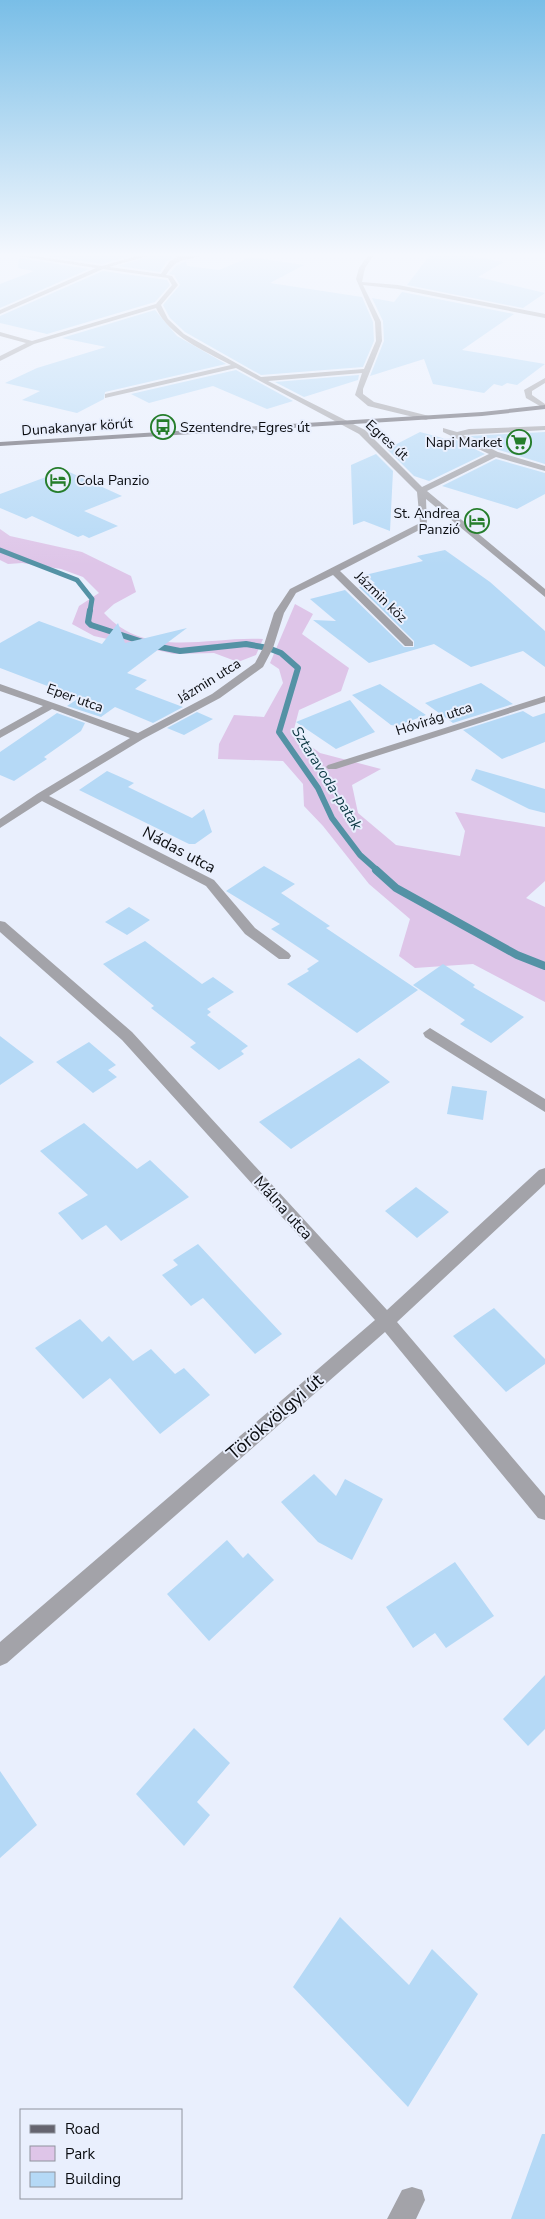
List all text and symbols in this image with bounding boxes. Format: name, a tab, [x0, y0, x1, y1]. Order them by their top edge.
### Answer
street label: Dunakanyar körút	[21, 414, 133, 440]
bus stop icon: Szentendre, Egres út	[150, 414, 176, 440]
street label: Egres út	[361, 416, 413, 464]
place label: Szentendre, Egres út	[180, 418, 310, 437]
supermarket icon: Napi Market	[506, 429, 532, 455]
place label: Napi Market	[426, 433, 502, 452]
hotel icon: Cola Panzio	[45, 467, 71, 493]
place label: Cola Panzio	[76, 471, 150, 490]
place label: St. Andrea Panzió	[393, 504, 460, 539]
hotel icon: St. Andrea Panzió	[464, 508, 490, 534]
street label: Jázmin köz	[350, 566, 412, 627]
street label: Jázmin utca	[173, 654, 244, 709]
street label: Eper utca	[44, 679, 106, 717]
street label: Hóvirág utca	[393, 698, 475, 740]
water label: Sztaravoda-patak	[287, 722, 367, 834]
street label: Nádas utca	[138, 821, 220, 879]
street label: Málna utca	[248, 1171, 318, 1245]
street label: Törökvölgyi út	[221, 1368, 329, 1466]
legend	[20, 2109, 182, 2199]
text: Road	[65, 2119, 100, 2139]
text: Park	[65, 2144, 95, 2164]
text: Building	[65, 2169, 121, 2189]

